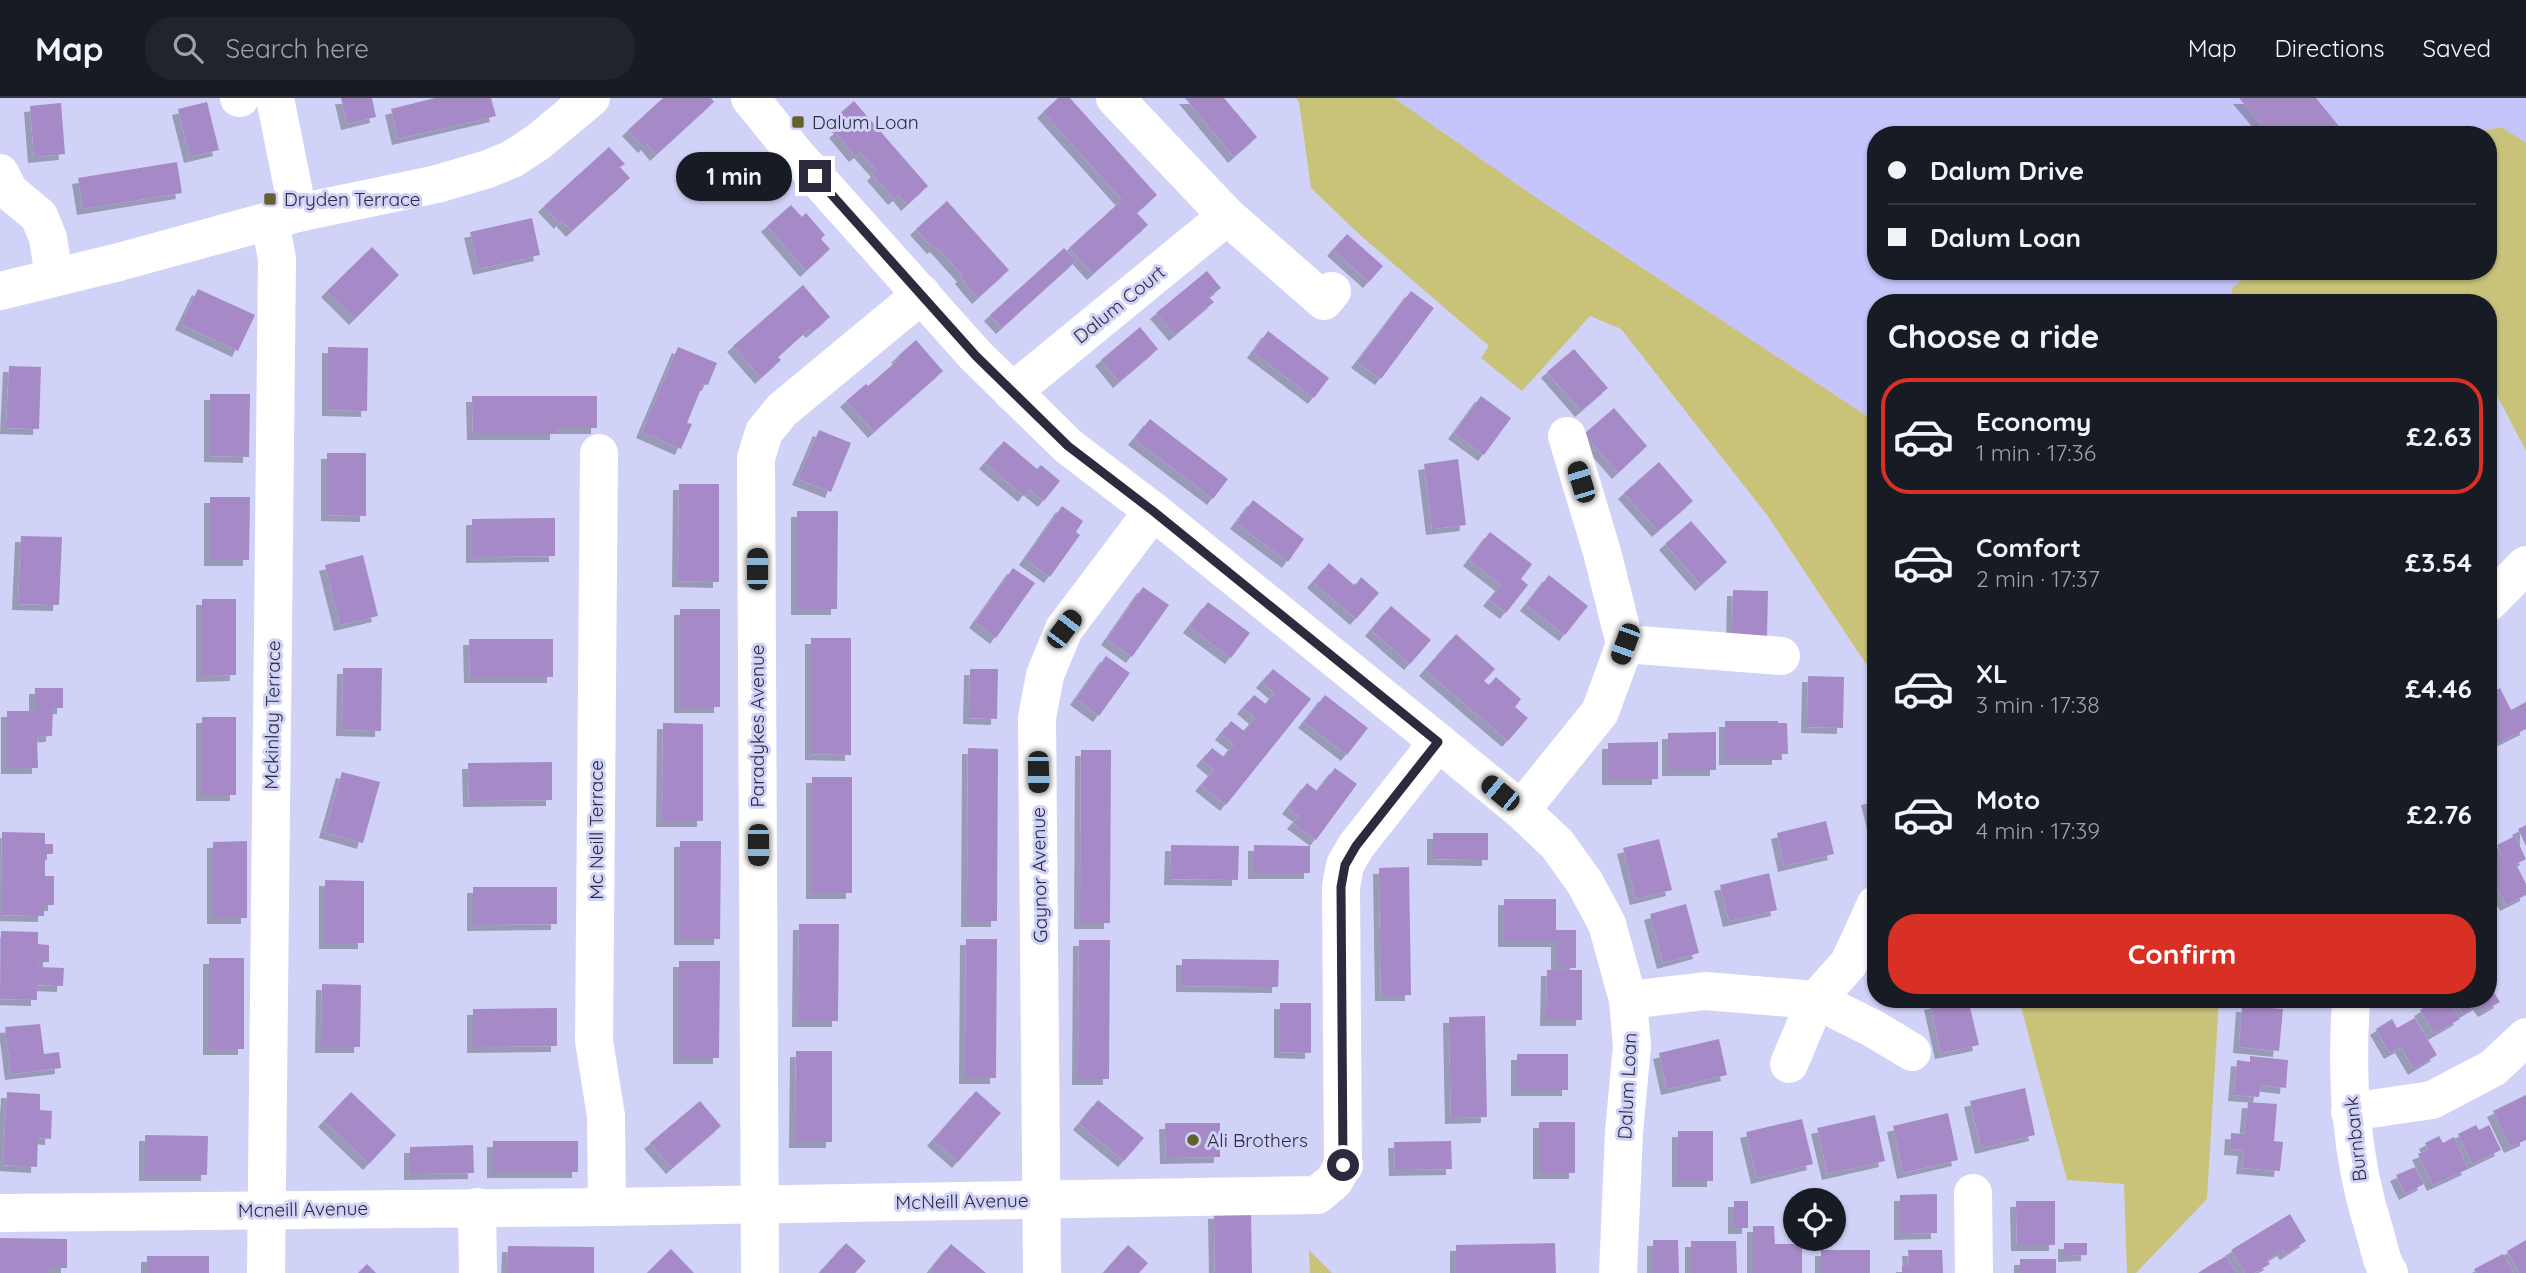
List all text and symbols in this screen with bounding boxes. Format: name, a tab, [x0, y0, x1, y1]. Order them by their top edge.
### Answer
search box	[145, 17, 635, 80]
text: Map	[35, 28, 103, 69]
icon: search	[169, 29, 207, 67]
text: Search here	[225, 32, 369, 65]
text: Map	[2188, 33, 2237, 63]
text: Directions	[2275, 33, 2385, 63]
text: Saved	[2423, 33, 2491, 63]
place label: Dalum Loan	[812, 110, 919, 134]
marker: Dalum Loan	[790, 114, 806, 130]
callout: 1 min	[675, 152, 790, 200]
text: Dalum Drive	[1930, 154, 2084, 187]
route end	[799, 160, 831, 192]
text: 1 min	[706, 162, 762, 191]
place label: Dryden Terrace	[284, 187, 421, 211]
marker: Dryden Terrace	[262, 191, 278, 207]
text: Dalum Loan	[1930, 221, 2081, 254]
street label: Dalum Court	[1068, 260, 1170, 348]
text: Choose a ride	[1888, 316, 2100, 356]
icon: car	[1892, 405, 1955, 468]
text: Economy	[1976, 405, 2091, 438]
text: £2.63	[2406, 420, 2472, 453]
text: 1 min · 17:36	[1976, 438, 2096, 467]
car	[1565, 459, 1598, 505]
icon: car	[1892, 531, 1955, 594]
text: Comfort	[1976, 531, 2081, 564]
text: £3.54	[2405, 546, 2472, 579]
car	[747, 548, 768, 590]
text: 2 min · 17:37	[1976, 564, 2100, 593]
car	[1043, 606, 1086, 652]
car	[1608, 621, 1643, 667]
street label: Mckinlay Terrace	[259, 640, 285, 790]
street label: Paradykes Avenue	[745, 644, 769, 808]
icon: car	[1892, 657, 1955, 720]
text: XL	[1976, 657, 2008, 690]
text: £4.46	[2405, 672, 2472, 705]
text: 3 min · 17:38	[1976, 690, 2100, 719]
car	[1028, 751, 1049, 793]
street label: Mc Neill Terrace	[584, 760, 608, 900]
car	[1478, 772, 1523, 814]
icon: car	[1892, 783, 1955, 846]
text: Moto	[1976, 783, 2040, 816]
text: £2.76	[2407, 798, 2472, 831]
street label: Gaynor Avenue	[1026, 807, 1052, 943]
text: 4 min · 17:39	[1976, 816, 2100, 845]
car	[748, 824, 769, 866]
button: Confirm	[1888, 914, 2476, 994]
street label: Dalum Loan	[1612, 1032, 1642, 1140]
street label: Burnbank	[2339, 1095, 2371, 1183]
place label: Ali Brothers	[1207, 1128, 1308, 1152]
marker: Ali Brothers	[1185, 1132, 1201, 1148]
route start	[1327, 1149, 1359, 1181]
street label: McNeill Avenue	[895, 1188, 1029, 1214]
map controls	[1783, 1188, 1846, 1251]
button: locate	[1783, 1188, 1846, 1251]
street label: Mcneill Avenue	[238, 1196, 368, 1222]

